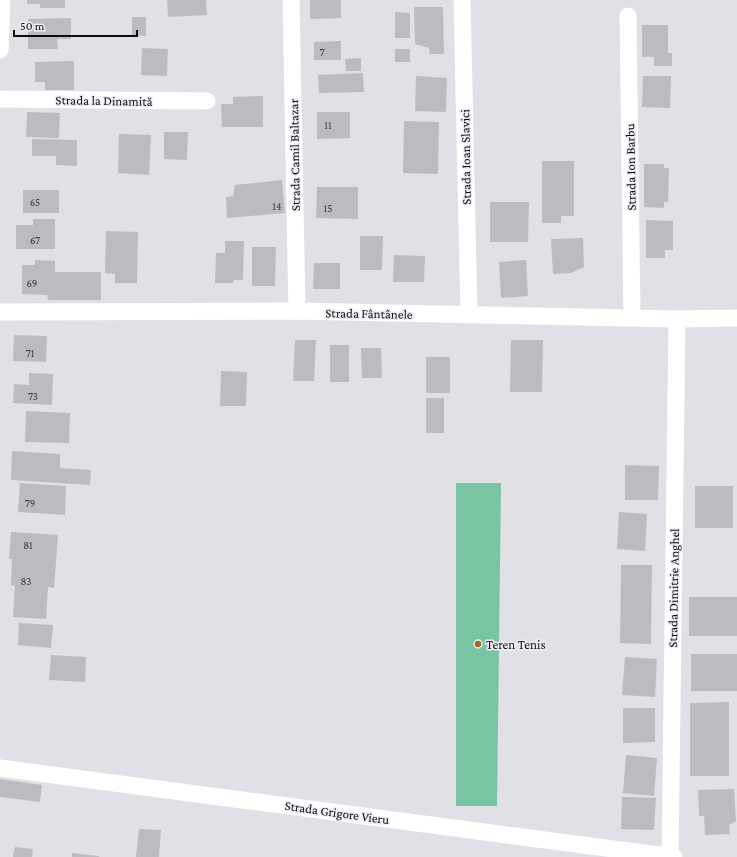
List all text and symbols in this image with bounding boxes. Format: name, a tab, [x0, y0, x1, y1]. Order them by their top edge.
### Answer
scale bar	[14, 12, 137, 38]
text: 50 m	[20, 19, 45, 33]
house number: 7	[319, 46, 325, 58]
street label: Strada la Dinamită	[55, 92, 153, 109]
street label: Strada Camil Baltazar	[286, 98, 303, 211]
street label: Strada Ioan Slavici	[457, 108, 474, 205]
house number: 11	[324, 119, 332, 131]
street label: Strada Ion Barbu	[622, 123, 639, 211]
house number: 65	[30, 196, 40, 208]
house number: 14	[272, 200, 282, 212]
house number: 15	[324, 202, 332, 214]
house number: 67	[30, 234, 40, 246]
house number: 69	[27, 277, 37, 289]
street label: Strada Fântânele	[325, 305, 413, 322]
house number: 71	[26, 347, 35, 359]
house number: 73	[28, 390, 38, 402]
house number: 79	[25, 497, 35, 509]
street label: Strada Dimitrie Anghel	[665, 528, 682, 648]
house number: 81	[23, 539, 33, 551]
house number: 83	[21, 575, 31, 587]
place label: Teren Tenis	[486, 637, 546, 652]
marker: Teren Tenis	[473, 639, 483, 649]
street label: Strada Grigore Vieru	[284, 798, 390, 827]

